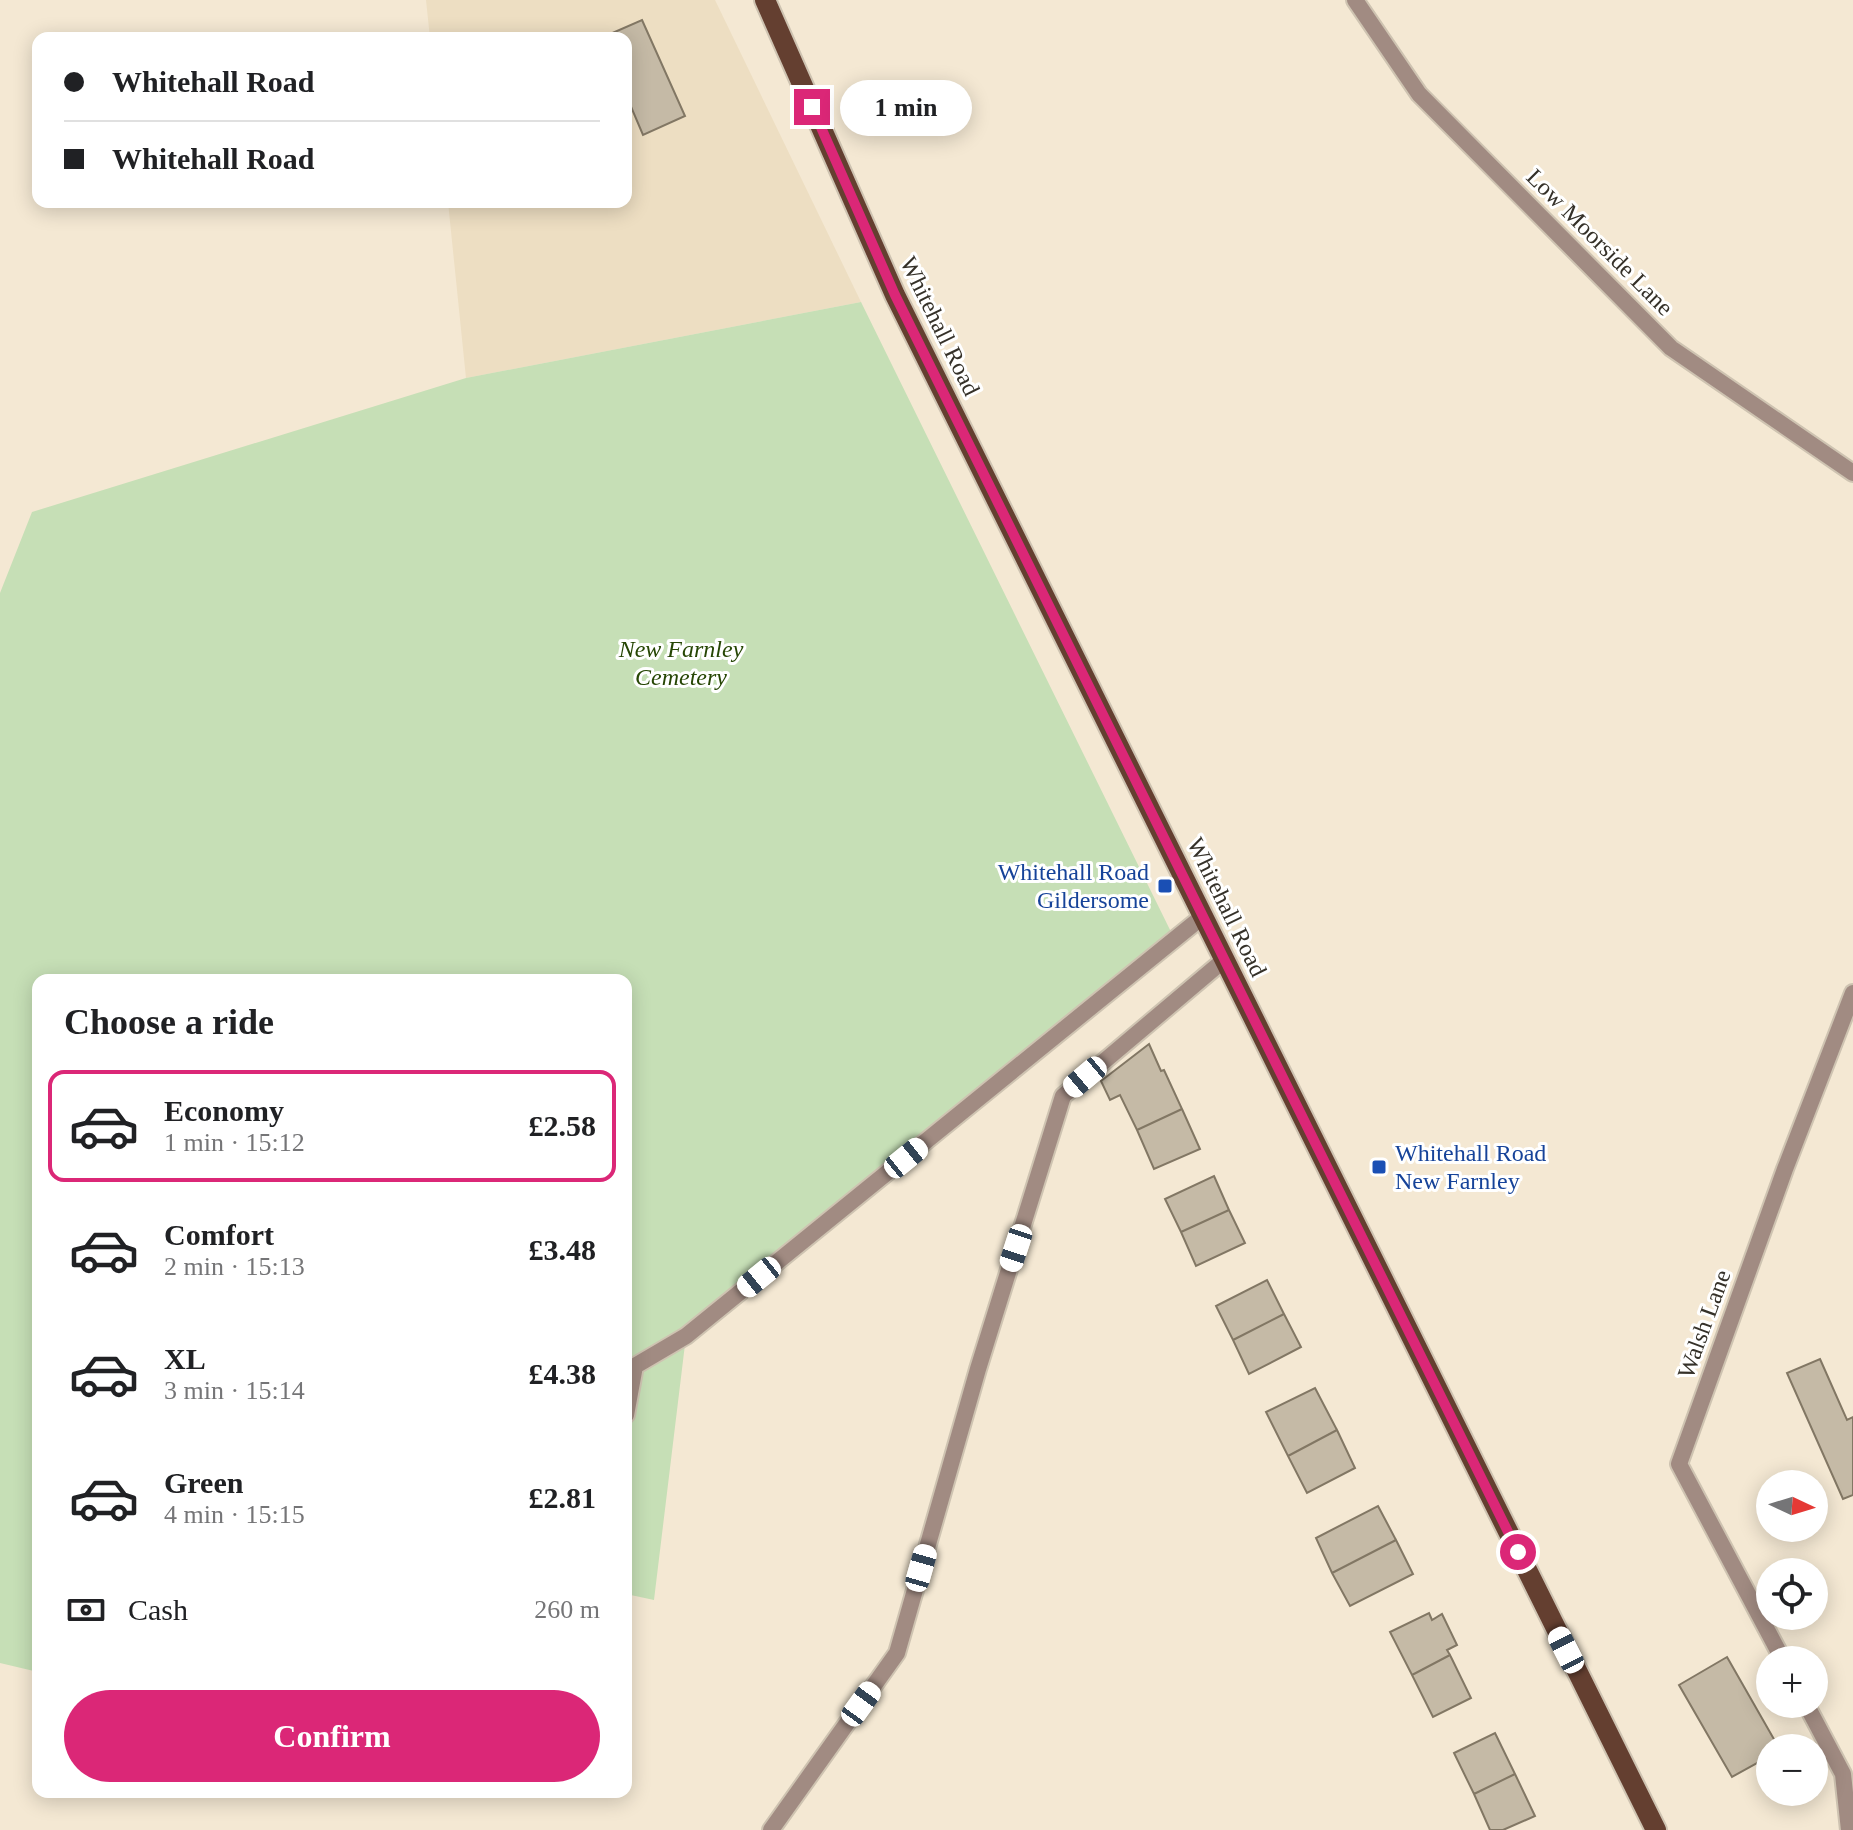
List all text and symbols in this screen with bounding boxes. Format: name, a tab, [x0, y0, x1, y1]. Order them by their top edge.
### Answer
text: Whitehall Road	[112, 65, 315, 98]
callout: 1 min	[840, 79, 972, 135]
route end	[794, 89, 830, 125]
text: 1 min	[875, 93, 937, 122]
text: Whitehall Road	[112, 142, 315, 175]
street label: Low Moorside Lane	[1522, 164, 1678, 320]
street label: Whitehall Road	[895, 252, 985, 400]
park label: New Farnley Cemetery	[618, 636, 744, 690]
street label: Whitehall Road	[1182, 833, 1272, 981]
place label: Whitehall Road Gildersome	[998, 859, 1149, 913]
marker: Whitehall Road Gildersome	[1156, 877, 1174, 895]
text: Choose a ride	[64, 1002, 274, 1042]
car	[1059, 1052, 1111, 1102]
icon: car	[68, 1090, 140, 1162]
text: Economy	[164, 1094, 284, 1127]
text: £2.58	[529, 1109, 596, 1142]
text: 1 min · 15:12	[164, 1128, 305, 1157]
car	[880, 1134, 932, 1182]
place label: Whitehall Road New Farnley	[1395, 1140, 1546, 1194]
marker: Whitehall Road New Farnley	[1370, 1158, 1388, 1176]
icon: car	[68, 1214, 140, 1286]
text: Comfort	[164, 1218, 274, 1251]
car	[997, 1221, 1035, 1275]
text: £3.48	[529, 1233, 596, 1266]
text: 2 min · 15:13	[164, 1252, 305, 1281]
car	[733, 1253, 785, 1301]
street label: Walsh Lane	[1672, 1266, 1736, 1382]
icon: car	[68, 1338, 140, 1410]
text: XL	[164, 1342, 206, 1375]
text: £4.38	[529, 1357, 596, 1390]
text: 3 min · 15:14	[164, 1376, 305, 1405]
icon: car	[68, 1462, 140, 1534]
text: Green	[164, 1466, 243, 1499]
north arrow	[1756, 1470, 1828, 1542]
map controls	[1756, 1470, 1828, 1806]
text: £2.81	[529, 1481, 596, 1514]
text: 4 min · 15:15	[164, 1500, 305, 1529]
route start	[1500, 1534, 1536, 1570]
car	[903, 1542, 939, 1594]
button: locate	[1756, 1558, 1828, 1630]
icon: cash	[64, 1588, 108, 1632]
text: Cash	[128, 1593, 188, 1626]
text: 260 m	[534, 1595, 600, 1624]
car	[1544, 1623, 1588, 1677]
button: +	[1756, 1646, 1828, 1718]
car	[837, 1678, 885, 1730]
button: Confirm	[64, 1690, 600, 1782]
button: −	[1756, 1734, 1828, 1806]

